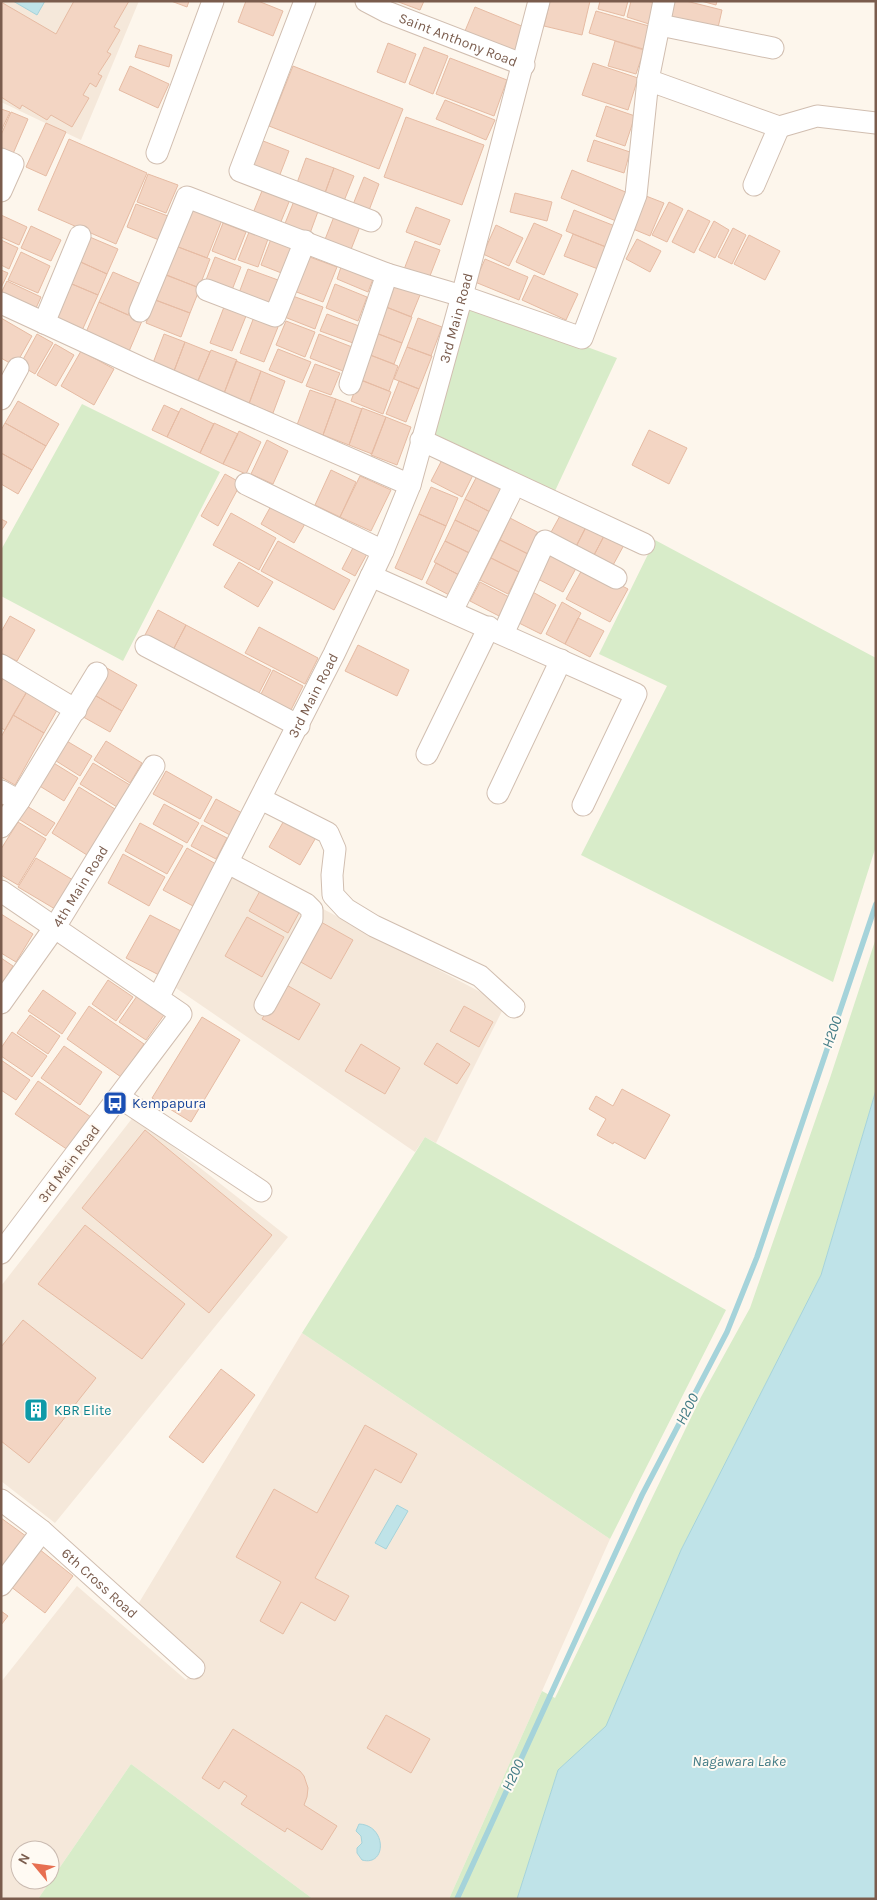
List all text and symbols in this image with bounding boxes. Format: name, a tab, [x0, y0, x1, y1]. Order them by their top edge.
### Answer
street label: Saint Anthony Road	[396, 9, 520, 70]
street label: 3rd Main Road	[435, 271, 476, 365]
street label: 3rd Main Road	[284, 650, 342, 740]
street label: 4th Main Road	[49, 842, 112, 930]
water label: H200	[818, 1014, 846, 1050]
bus stop icon: Kempapura	[102, 1090, 128, 1116]
place label: Kempapura	[132, 1095, 206, 1112]
street label: 3rd Main Road	[34, 1122, 104, 1206]
water label: H200	[672, 1390, 702, 1428]
building icon: KBR Elite	[23, 1397, 49, 1423]
place label: KBR Elite	[54, 1402, 112, 1419]
street label: 6th Cross Road	[58, 1544, 141, 1622]
water label: Nagawara Lake	[692, 1752, 786, 1770]
water label: H200	[498, 1756, 528, 1794]
north arrow	[10, 1840, 60, 1890]
text: N	[14, 1850, 34, 1867]

